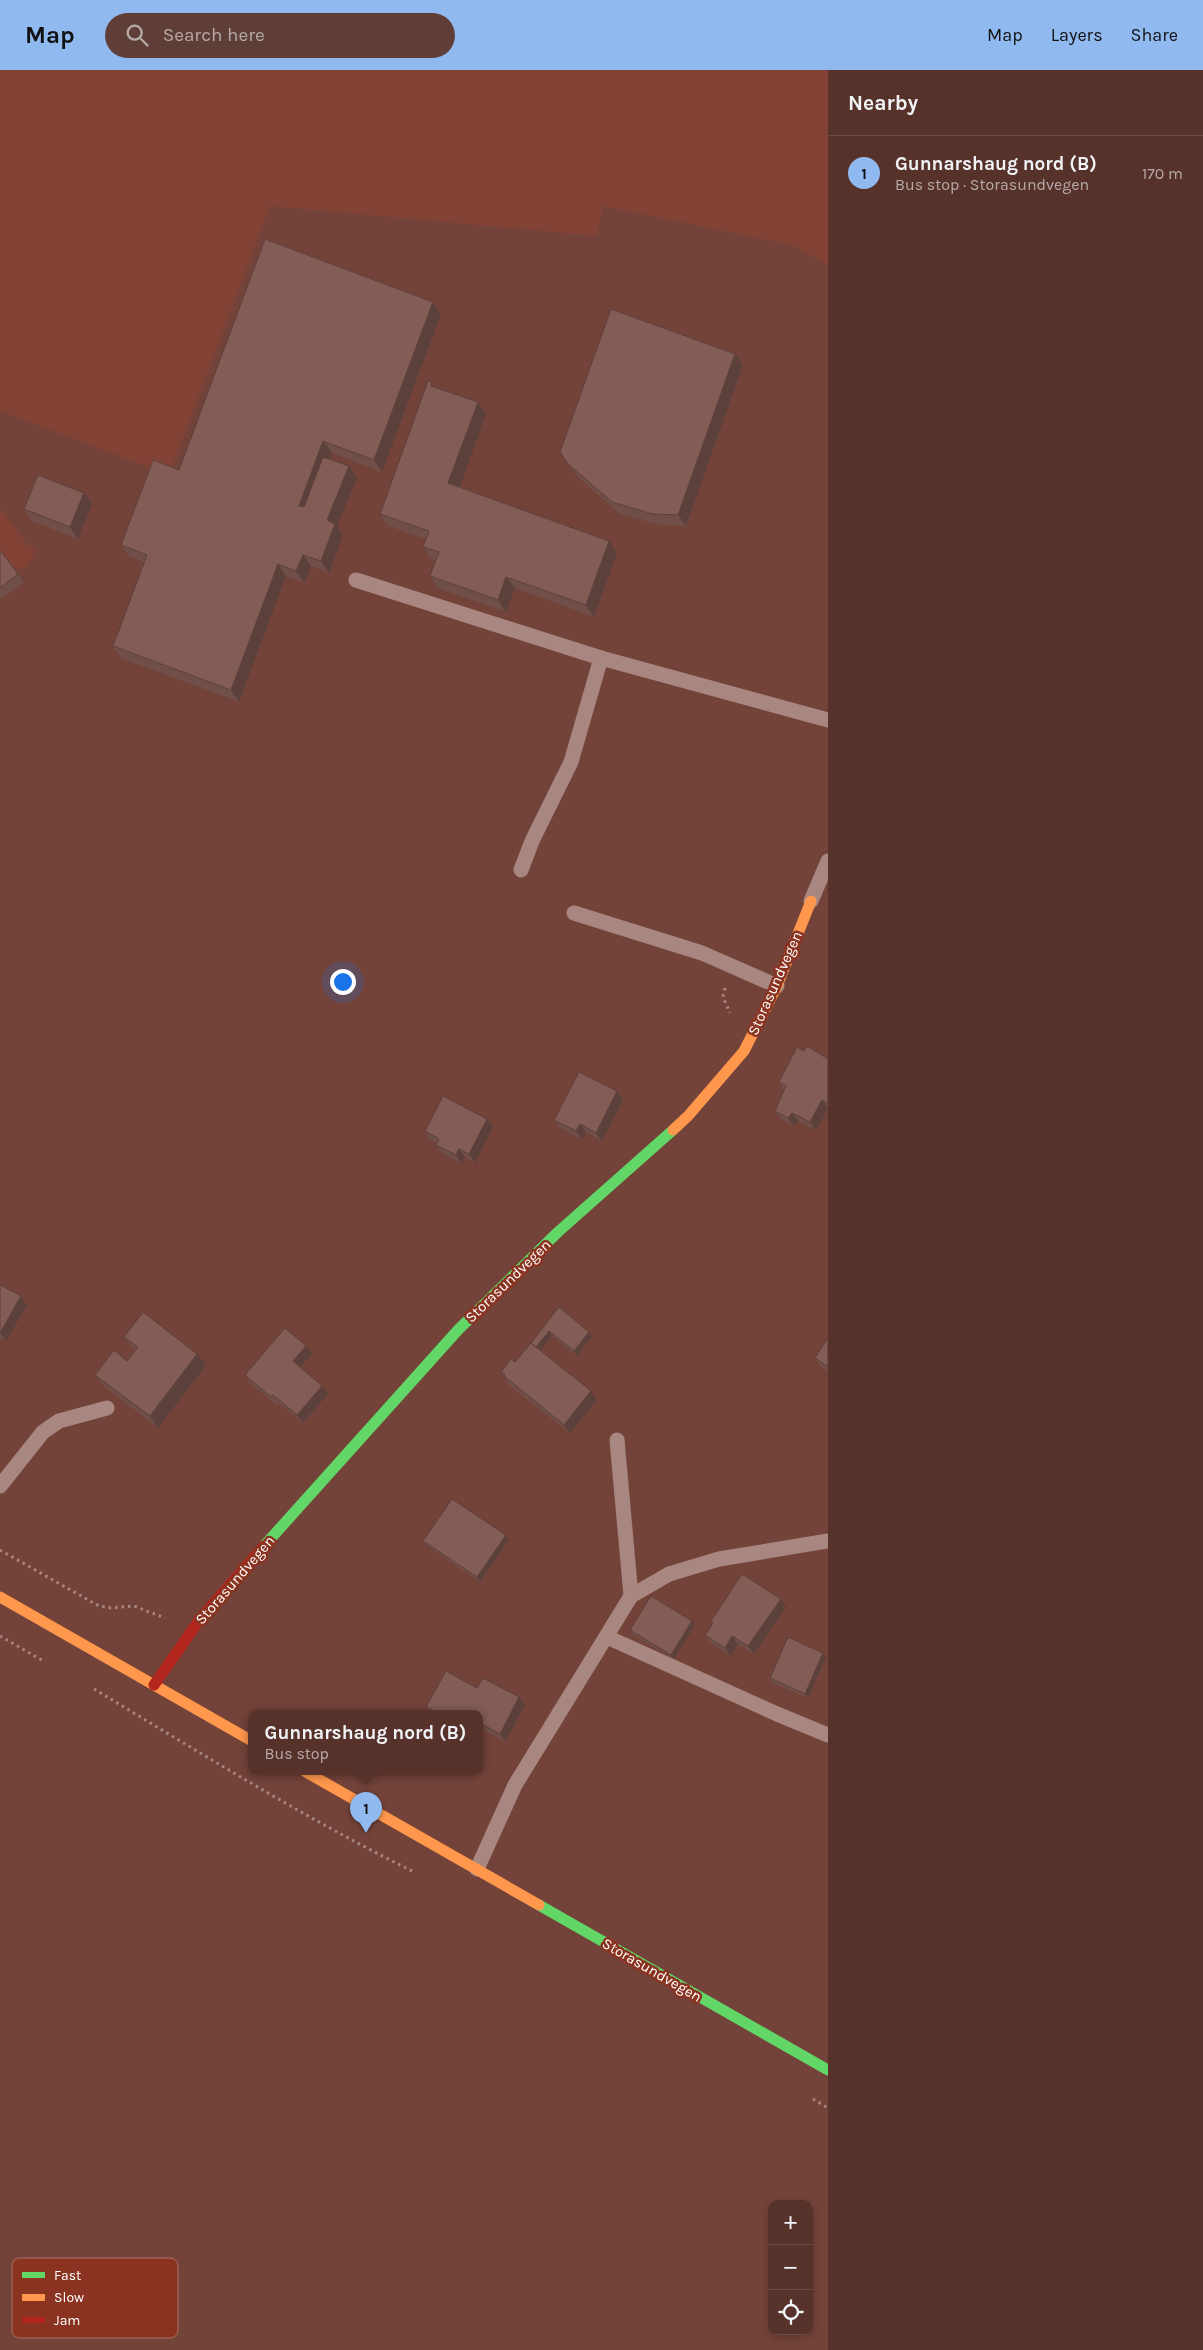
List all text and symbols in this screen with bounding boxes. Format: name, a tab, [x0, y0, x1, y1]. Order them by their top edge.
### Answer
search box	[105, 13, 455, 58]
text: Map	[25, 21, 75, 49]
icon: search	[123, 21, 151, 49]
text: Search here	[163, 24, 265, 46]
text: Map	[987, 24, 1023, 46]
text: Layers	[1051, 24, 1103, 46]
text: Share	[1131, 24, 1178, 46]
text: Nearby	[848, 91, 918, 115]
text: Gunnarshaug nord (B)	[895, 153, 1097, 175]
text: 1	[861, 164, 867, 183]
text: 170 m	[1142, 164, 1183, 183]
text: Bus stop · Storasundvegen	[895, 175, 1089, 194]
street label: Storasundvegen	[744, 928, 806, 1038]
your location	[330, 969, 356, 995]
street label: Storasundvegen	[461, 1236, 555, 1326]
street label: Storasundvegen	[191, 1532, 279, 1628]
popup	[248, 1710, 483, 1775]
text: Gunnarshaug nord (B)	[265, 1722, 466, 1744]
text: Bus stop	[265, 1744, 329, 1763]
pin: 1	[350, 1792, 382, 1833]
street label: Storasundvegen	[599, 1934, 705, 2006]
map controls	[768, 2200, 813, 2335]
button: +	[768, 2200, 813, 2245]
button: −	[768, 2245, 813, 2290]
legend	[12, 2258, 178, 2338]
text: Fast	[54, 2267, 81, 2284]
text: Slow	[54, 2289, 84, 2306]
button: locate	[768, 2290, 813, 2335]
text: Jam	[54, 2312, 80, 2329]

